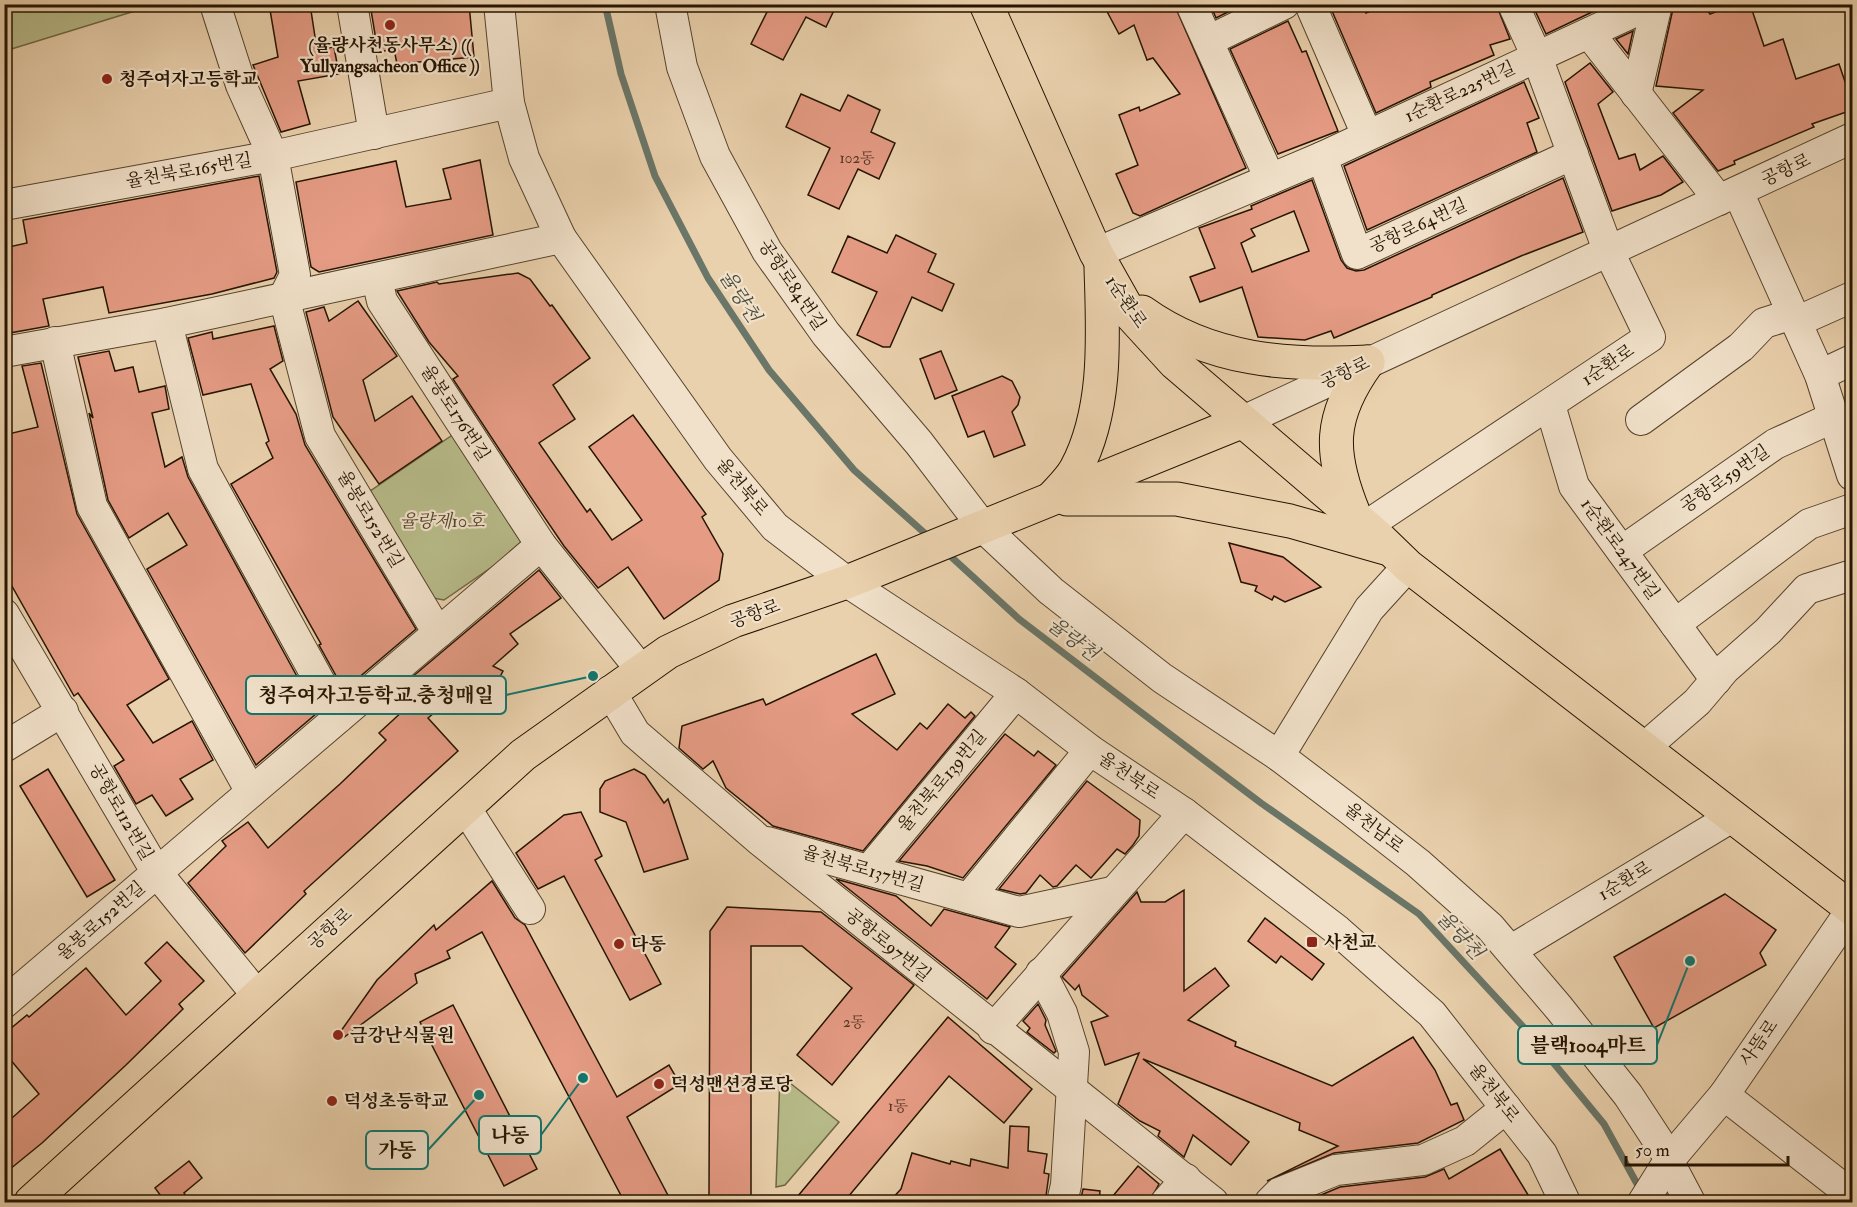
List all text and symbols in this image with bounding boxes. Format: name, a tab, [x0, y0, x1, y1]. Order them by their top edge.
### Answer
marker: (율량사천동사무소) (( Yullyangsacheon Office ))	[383, 18, 397, 32]
place label: (율량사천동사무소) (( Yullyangsacheon Office ))	[299, 34, 480, 78]
street label: 1순환로225번길	[1401, 56, 1519, 128]
place label: 청주여자고등학교	[119, 68, 259, 91]
marker: 청주여자고등학교	[100, 72, 114, 86]
street label: 율천북로165번길	[124, 149, 254, 193]
house number: 102동	[839, 149, 875, 168]
street label: 공항로	[1757, 149, 1815, 191]
street label: 공항로64번길	[1365, 193, 1471, 259]
street label: 공항로84번길	[753, 235, 831, 335]
water label: 율량천	[714, 265, 767, 329]
street label: 1순환로	[1100, 271, 1152, 333]
street label: 1순환로	[1577, 339, 1639, 391]
street label: 공항로	[1316, 352, 1374, 394]
street label: 율봉로176번길	[415, 360, 495, 466]
street label: 공항로59번길	[1676, 440, 1774, 518]
street label: 율천북로	[711, 453, 773, 521]
street label: 율봉로152번길	[332, 466, 408, 572]
street label: 1순환로247번길	[1575, 494, 1665, 604]
park label: 율량제10호	[399, 510, 486, 533]
street label: 공항로	[727, 594, 783, 634]
water label: 율량천	[1042, 612, 1105, 667]
callout: 청주여자고등학교.충청매일	[246, 676, 506, 714]
text: 청주여자고등학교.충청매일	[258, 683, 494, 708]
street label: 율천북로139번길	[892, 725, 992, 837]
street label: 율천북로	[1094, 747, 1164, 805]
street label: 공항로112번길	[84, 759, 158, 865]
street label: 율천남로	[1340, 798, 1408, 858]
street label: 율천북로137번길	[799, 841, 927, 897]
street label: 1순환로	[1594, 856, 1656, 906]
street label: 율봉로152번길	[52, 876, 150, 966]
street label: 공항로	[303, 903, 357, 955]
street label: 공항로97번길	[840, 903, 936, 987]
water label: 율량천	[1431, 905, 1490, 966]
place label: 사천교	[1324, 931, 1377, 954]
place label: 다동	[631, 933, 666, 956]
marker: 사천교	[1305, 935, 1319, 949]
marker: 다동	[612, 937, 626, 951]
house number: 2동	[843, 1013, 866, 1032]
street label: 사뜸로	[1735, 1015, 1783, 1071]
place label: 금강난식물원	[350, 1024, 454, 1047]
callout: 블랙1004마트	[1518, 1026, 1657, 1064]
marker: 금강난식물원	[331, 1028, 345, 1042]
text: 블랙1004마트	[1530, 1033, 1646, 1058]
street label: 율천북로	[1464, 1059, 1524, 1127]
place label: 덕성맨션경로당	[671, 1073, 793, 1096]
marker: 덕성맨션경로당	[652, 1077, 666, 1091]
place label: 덕성초등학교	[344, 1090, 449, 1113]
marker: 덕성초등학교	[325, 1094, 339, 1108]
house number: 1동	[888, 1097, 908, 1116]
callout: 나동	[479, 1116, 541, 1154]
text: 나동	[491, 1123, 530, 1148]
scale bar	[1626, 1129, 1788, 1167]
callout: 가동	[366, 1131, 428, 1169]
text: 가동	[378, 1138, 417, 1163]
text: 50 m	[1635, 1139, 1670, 1162]

